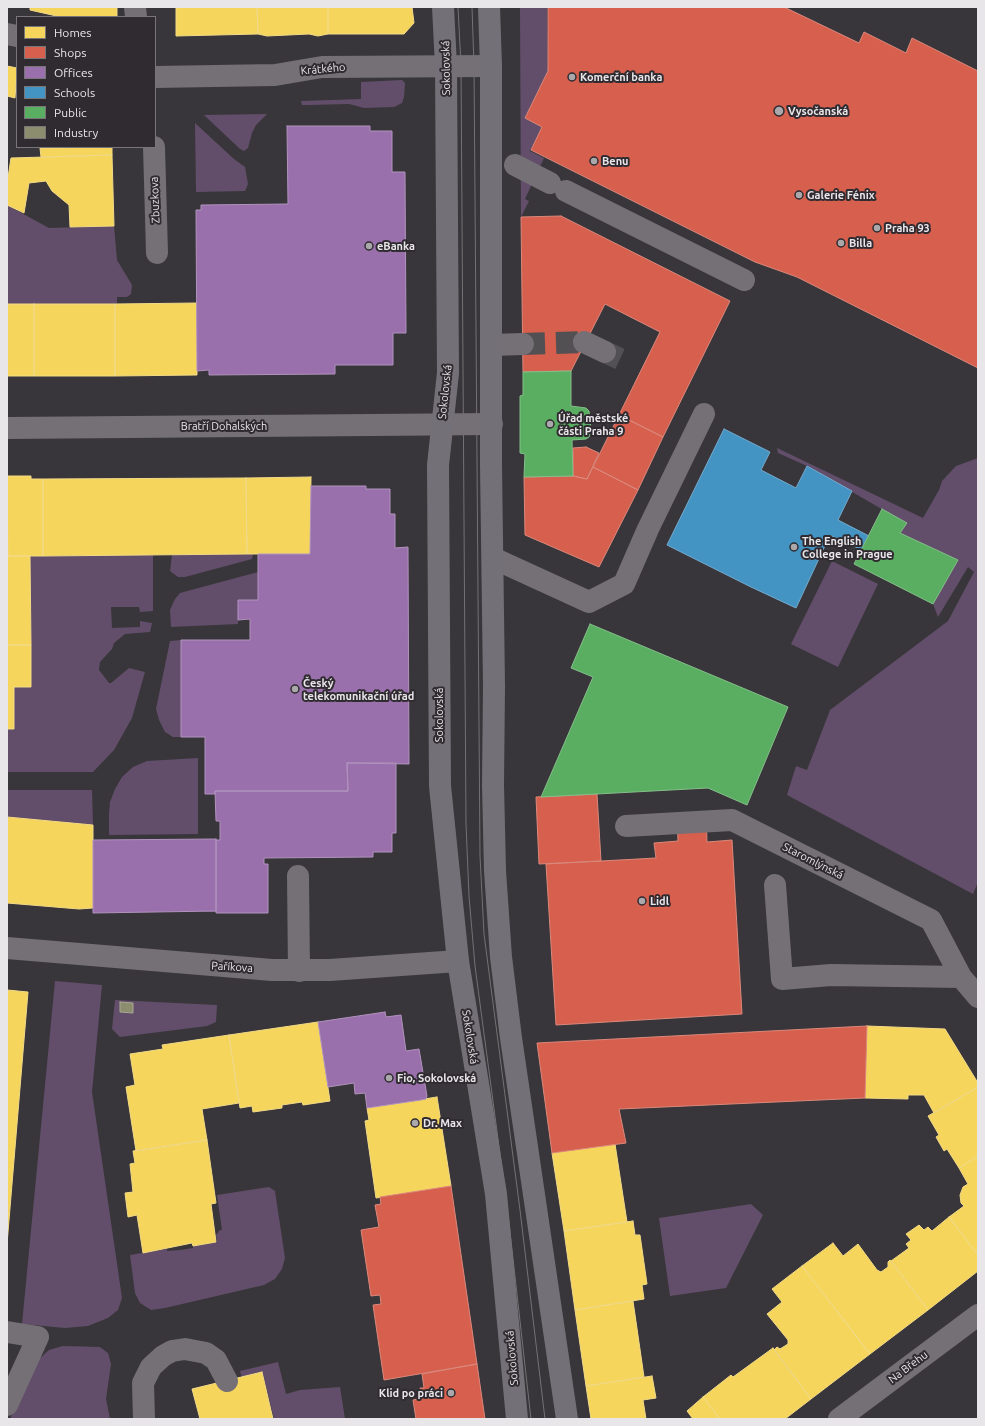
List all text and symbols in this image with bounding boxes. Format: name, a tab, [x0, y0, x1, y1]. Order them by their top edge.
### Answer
legend	[16, 16, 156, 148]
text: Homes	[54, 26, 92, 39]
street label: Sokolovská	[439, 41, 453, 95]
text: Shops	[54, 46, 86, 59]
street label: Krátkého	[300, 60, 346, 78]
text: Offices	[54, 66, 93, 79]
place label: Komerční banka	[580, 70, 662, 84]
marker: Komerční banka	[567, 72, 577, 82]
text: Schools	[54, 86, 95, 99]
place label: Vysočanská	[788, 104, 848, 118]
marker: Vysočanská	[773, 105, 785, 117]
text: Public	[54, 106, 87, 119]
text: Industry	[54, 126, 98, 139]
place label: Benu	[602, 154, 628, 168]
marker: Benu	[589, 156, 599, 166]
street label: Zbuzkova	[148, 176, 162, 224]
place label: Galerie Fénix	[807, 188, 875, 202]
marker: Galerie Fénix	[794, 190, 804, 200]
place label: Praha 93	[885, 221, 930, 235]
marker: Praha 93	[872, 223, 882, 233]
place label: Billa	[849, 236, 872, 250]
marker: Billa	[836, 238, 846, 248]
place label: eBanka	[377, 239, 415, 253]
marker: eBanka	[364, 241, 374, 251]
street label: Sokolovská	[436, 364, 454, 420]
place label: Úřad městské části Praha 9	[558, 411, 628, 437]
street label: Bratří Dohalských	[181, 419, 267, 433]
marker: Úřad městské části Praha 9	[545, 419, 555, 429]
place label: The English College in Prague	[802, 534, 893, 560]
marker: The English College in Prague	[789, 542, 799, 552]
place label: Český telekomunikační úřad	[303, 676, 414, 702]
marker: Český telekomunikační úřad	[290, 684, 300, 694]
street label: Sokolovská	[432, 688, 446, 742]
street label: Staromlýnská	[780, 840, 846, 882]
place label: Lidl	[650, 894, 669, 908]
marker: Lidl	[637, 896, 647, 906]
street label: Paříkova	[211, 959, 253, 975]
street label: Sokolovská	[459, 1009, 481, 1065]
place label: Fio, Sokolovská	[397, 1071, 476, 1085]
marker: Fio, Sokolovská	[384, 1073, 394, 1083]
place label: Dr. Max	[423, 1116, 462, 1130]
marker: Dr. Max	[410, 1118, 420, 1128]
street label: Sokolovská	[503, 1330, 521, 1386]
street label: Na Břehu	[886, 1348, 930, 1386]
place label: Klid po práci	[379, 1386, 443, 1400]
marker: Klid po práci	[446, 1388, 456, 1398]

